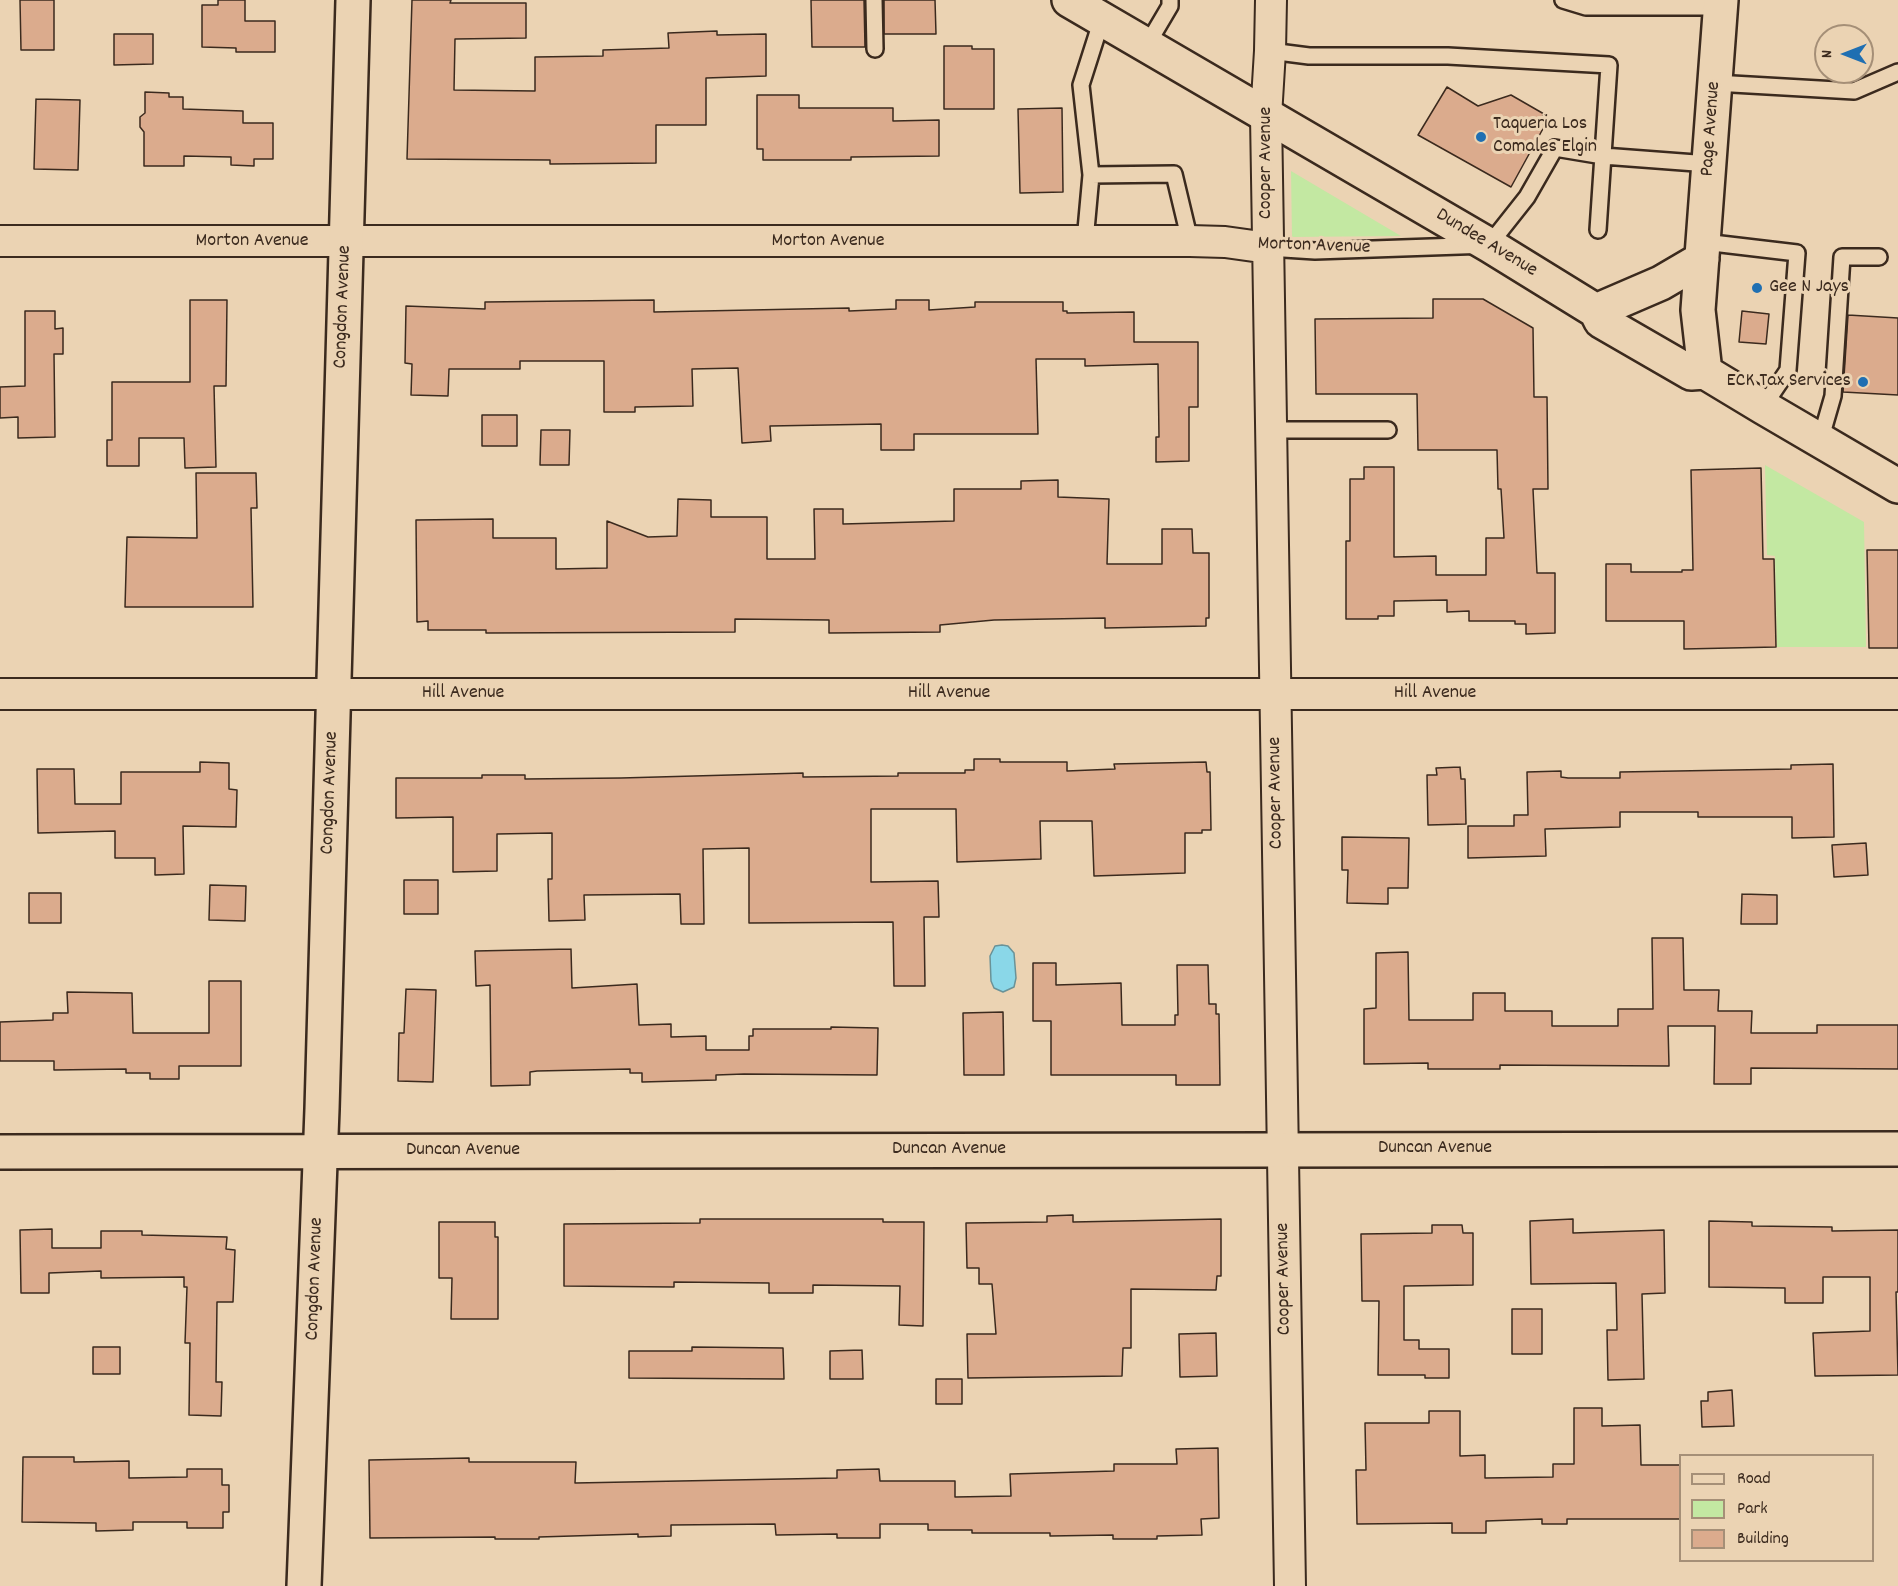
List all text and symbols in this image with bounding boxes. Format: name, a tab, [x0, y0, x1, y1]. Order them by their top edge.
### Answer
north arrow	[1814, 24, 1874, 84]
text: N	[1816, 50, 1839, 58]
street label: Page Avenue	[1697, 81, 1727, 177]
street label: Cooper Avenue	[1255, 107, 1279, 219]
place label: Taqueria Los Comales Elgin	[1493, 113, 1597, 160]
marker: Taqueria Los Comales Elgin	[1474, 130, 1488, 144]
street label: Dundee Avenue	[1431, 204, 1541, 284]
street label: Morton Avenue	[196, 230, 308, 254]
street label: Morton Avenue	[772, 230, 884, 254]
street label: Morton Avenue	[1257, 233, 1371, 261]
street label: Congdon Avenue	[330, 245, 358, 369]
place label: Gee N Jays	[1769, 276, 1849, 300]
marker: Gee N Jays	[1750, 281, 1764, 295]
place label: ECK Tax Services	[1727, 370, 1851, 394]
marker: ECK Tax Services	[1856, 375, 1870, 389]
street label: Hill Avenue	[422, 682, 504, 706]
street label: Hill Avenue	[908, 682, 990, 706]
street label: Hill Avenue	[1394, 682, 1476, 706]
street label: Congdon Avenue	[317, 731, 345, 855]
street label: Cooper Avenue	[1264, 737, 1290, 849]
street label: Duncan Avenue	[1378, 1137, 1492, 1161]
street label: Duncan Avenue	[892, 1138, 1006, 1162]
street label: Duncan Avenue	[406, 1139, 520, 1163]
street label: Congdon Avenue	[302, 1217, 330, 1341]
street label: Cooper Avenue	[1272, 1223, 1298, 1335]
legend	[1679, 1454, 1874, 1562]
text: Road	[1737, 1467, 1771, 1492]
text: Park	[1737, 1497, 1768, 1522]
text: Building	[1737, 1527, 1789, 1552]

